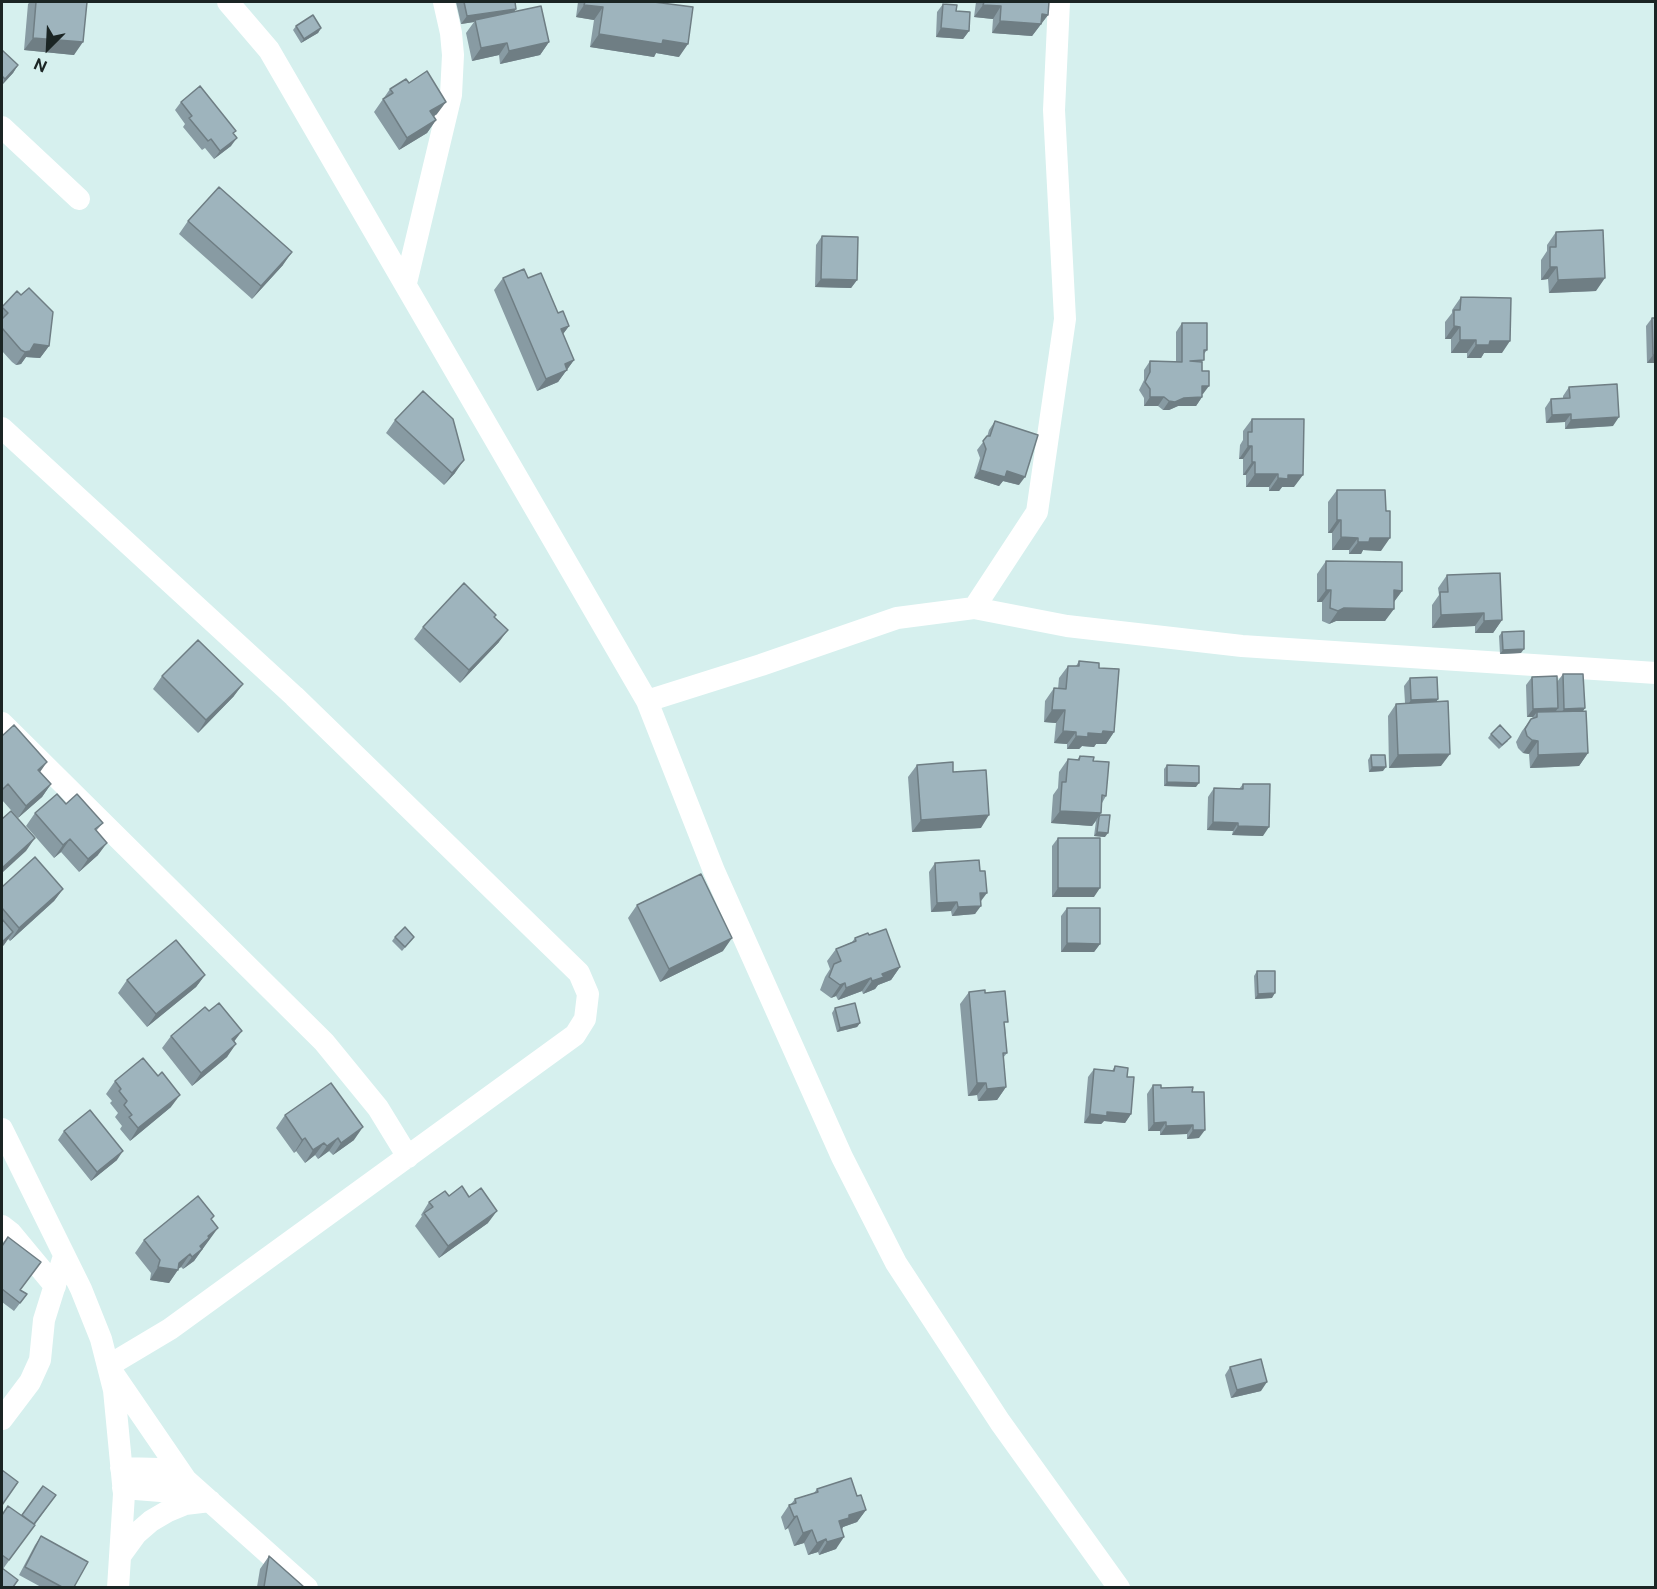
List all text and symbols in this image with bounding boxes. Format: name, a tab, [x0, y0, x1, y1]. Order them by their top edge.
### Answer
north arrow	[18, 18, 78, 78]
text: N	[31, 54, 50, 76]

